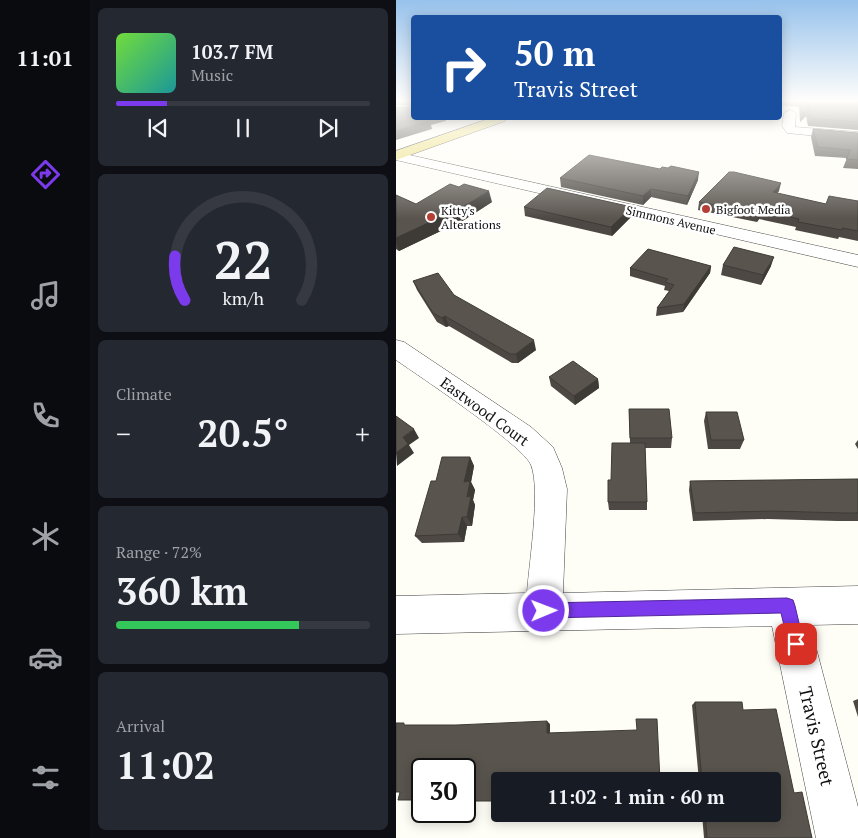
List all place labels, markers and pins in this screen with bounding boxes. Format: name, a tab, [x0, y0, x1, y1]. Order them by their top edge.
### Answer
place label: Bigfoot Media	[716, 202, 790, 217]
place label: Kitty's Alterations	[441, 203, 501, 232]
marker: Bigfoot Media	[700, 203, 712, 215]
marker: Kitty's Alterations	[425, 211, 437, 223]
pin	[775, 623, 817, 665]

